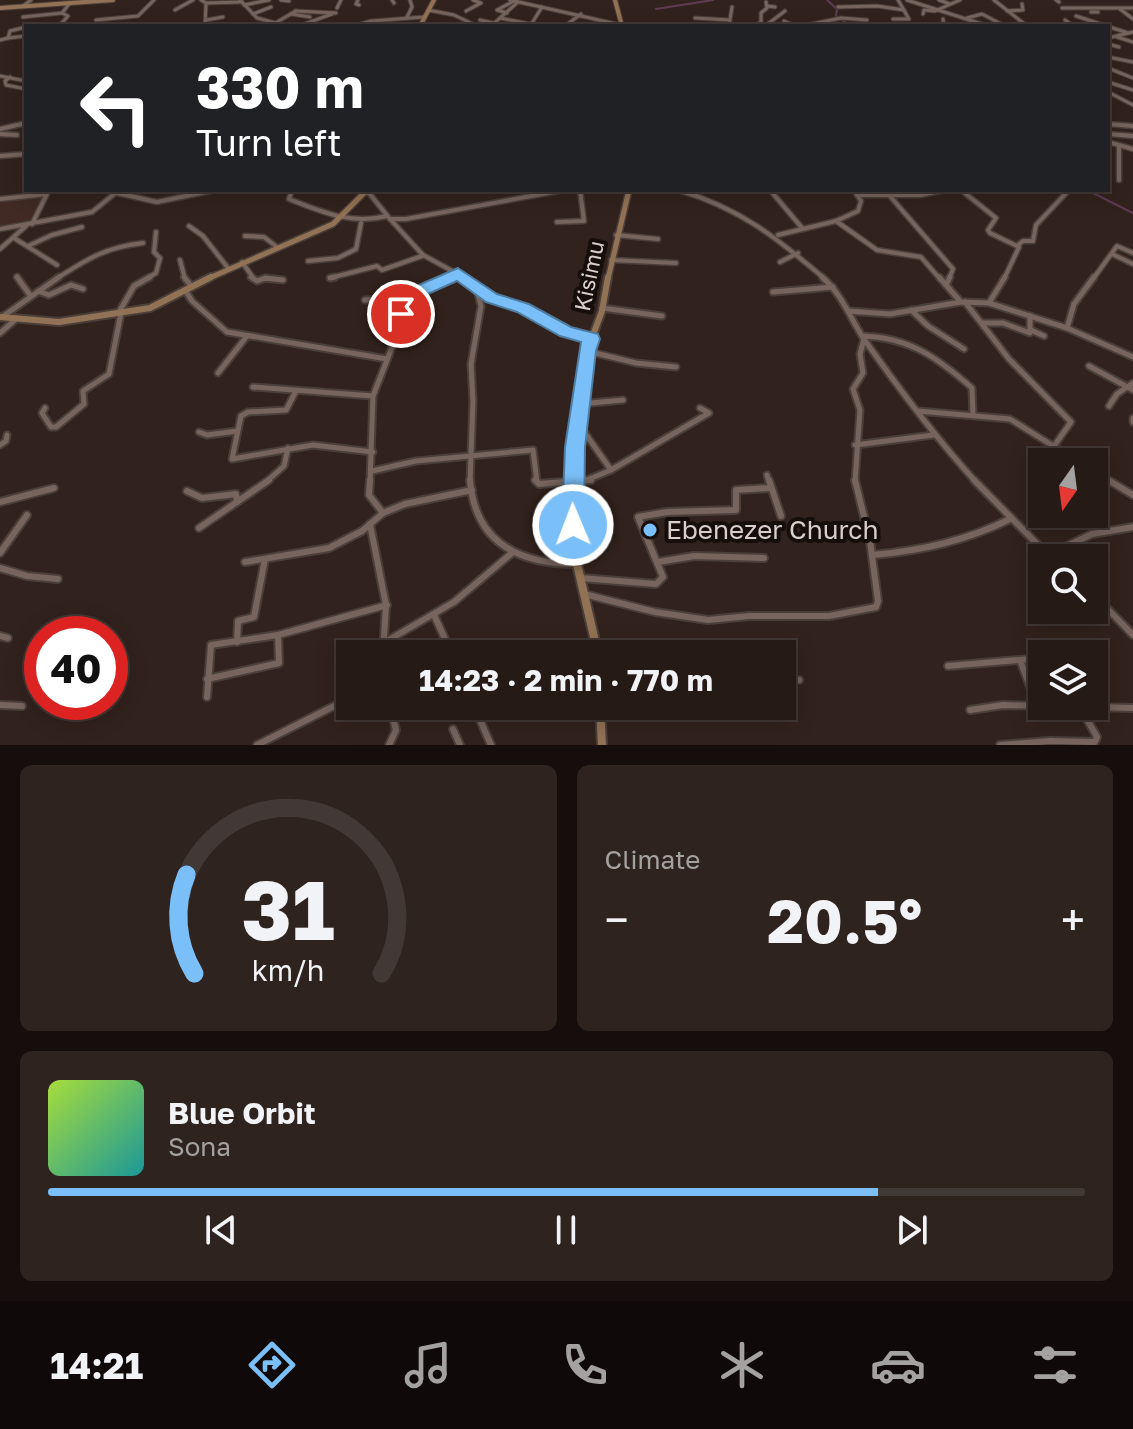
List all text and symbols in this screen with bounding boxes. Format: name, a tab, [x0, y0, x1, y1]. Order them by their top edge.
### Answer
text: 330 m	[196, 53, 364, 120]
icon: left	[64, 56, 168, 160]
text: Turn left	[196, 121, 342, 164]
street label: Kisimu	[568, 238, 609, 314]
pin	[367, 280, 435, 348]
icon: arrive	[379, 292, 423, 336]
north arrow	[1028, 448, 1108, 528]
map controls	[1028, 448, 1108, 720]
position arrow	[531, 483, 615, 567]
place label: Ebenezer Church	[666, 514, 878, 545]
marker: Ebenezer Church	[641, 521, 659, 539]
button: search	[1028, 544, 1108, 624]
speed limit sign: 40	[24, 616, 128, 720]
button: layers	[1028, 640, 1108, 720]
text: 14:23 · 2 min · 770 m	[419, 662, 713, 698]
text: Climate	[605, 844, 700, 875]
text: 31	[241, 858, 335, 958]
text: 20.5°	[767, 884, 922, 956]
text: −	[605, 893, 629, 946]
text: +	[1061, 893, 1085, 946]
text: km/h	[252, 953, 325, 987]
text: Blue Orbit	[168, 1095, 316, 1131]
text: Sona	[168, 1131, 231, 1162]
icon: previous	[199, 1208, 243, 1252]
icon: pause	[544, 1208, 588, 1252]
icon: next	[890, 1208, 934, 1252]
icon: directions	[244, 1337, 300, 1393]
icon: music	[400, 1337, 456, 1393]
icon: phone	[557, 1337, 613, 1393]
icon: climate	[714, 1337, 770, 1393]
icon: car	[870, 1337, 926, 1393]
icon: filters	[1027, 1337, 1083, 1393]
text: 14:21	[50, 1344, 143, 1387]

